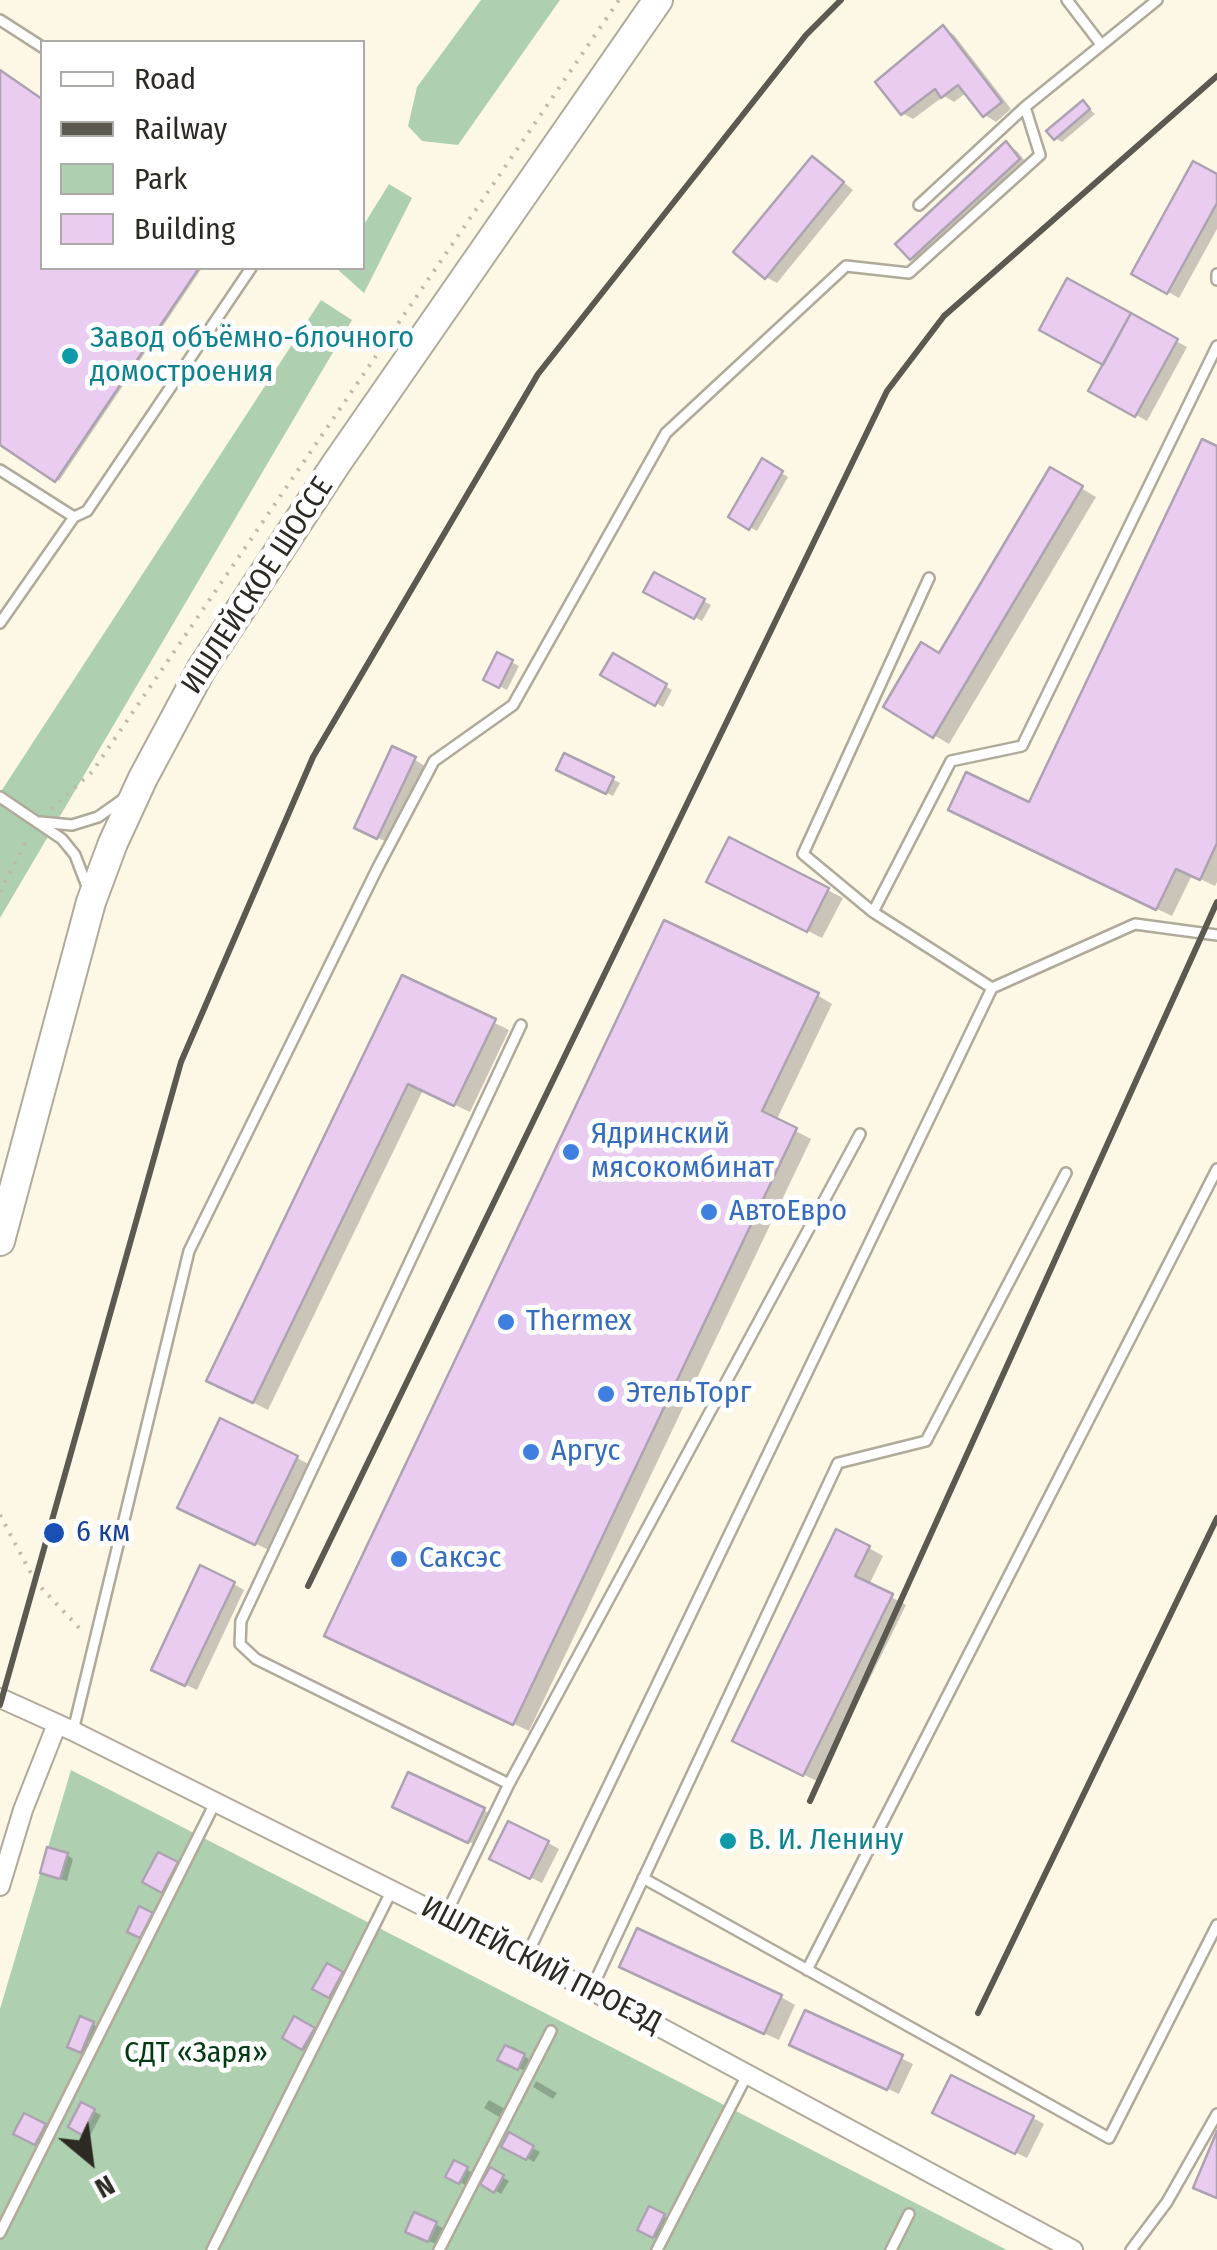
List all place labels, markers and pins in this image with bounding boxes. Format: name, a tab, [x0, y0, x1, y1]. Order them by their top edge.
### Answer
place label: Завод объёмно-блочного домостроения	[90, 321, 414, 392]
marker: Завод объёмно-блочного домостроения	[59, 345, 81, 367]
place label: Ядринский мясокомбинат	[591, 1117, 774, 1188]
marker: Ядринский мясокомбинат	[560, 1141, 582, 1163]
place label: АвтоЕвро	[729, 1194, 847, 1230]
marker: АвтоЕвро	[698, 1201, 720, 1223]
place label: Thermex	[526, 1304, 632, 1340]
marker: Thermex	[495, 1311, 517, 1333]
place label: ЭтельТорг	[626, 1376, 751, 1412]
marker: ЭтельТорг	[595, 1383, 617, 1405]
place label: Аргус	[551, 1434, 620, 1470]
marker: Аргус	[520, 1441, 542, 1463]
place label: 6 км	[76, 1515, 130, 1551]
marker: 6 км	[41, 1520, 67, 1546]
place label: Саксэс	[419, 1541, 501, 1577]
marker: Саксэс	[388, 1548, 410, 1570]
place label: В. И. Ленину	[748, 1823, 903, 1859]
marker: В. И. Ленину	[717, 1830, 739, 1852]

